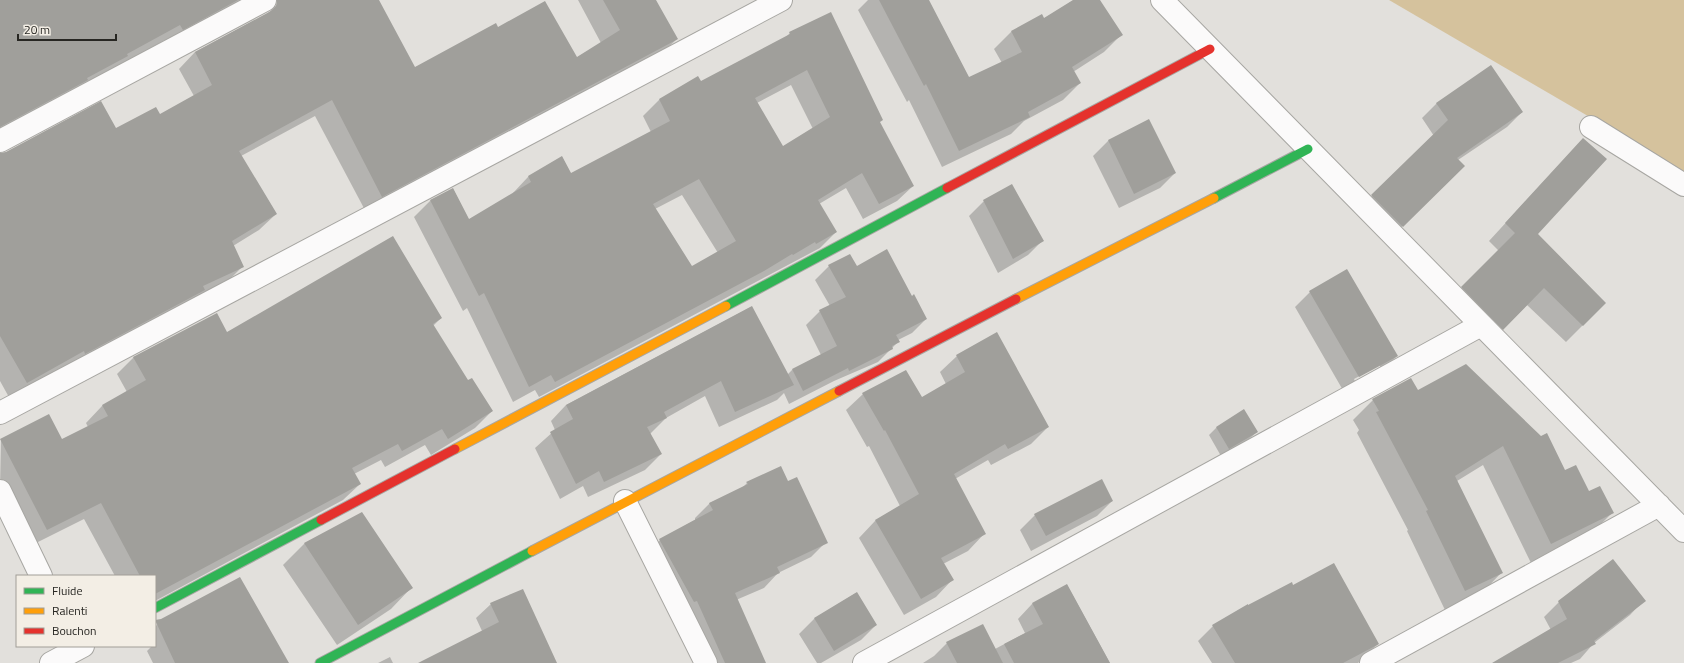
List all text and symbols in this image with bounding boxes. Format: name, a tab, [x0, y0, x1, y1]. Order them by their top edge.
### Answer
scale bar	[18, 16, 116, 42]
text: 20 m	[24, 20, 50, 39]
legend	[16, 575, 156, 647]
text: Fluide	[52, 581, 83, 600]
text: Ralenti	[52, 601, 87, 620]
text: Bouchon	[52, 621, 97, 640]

